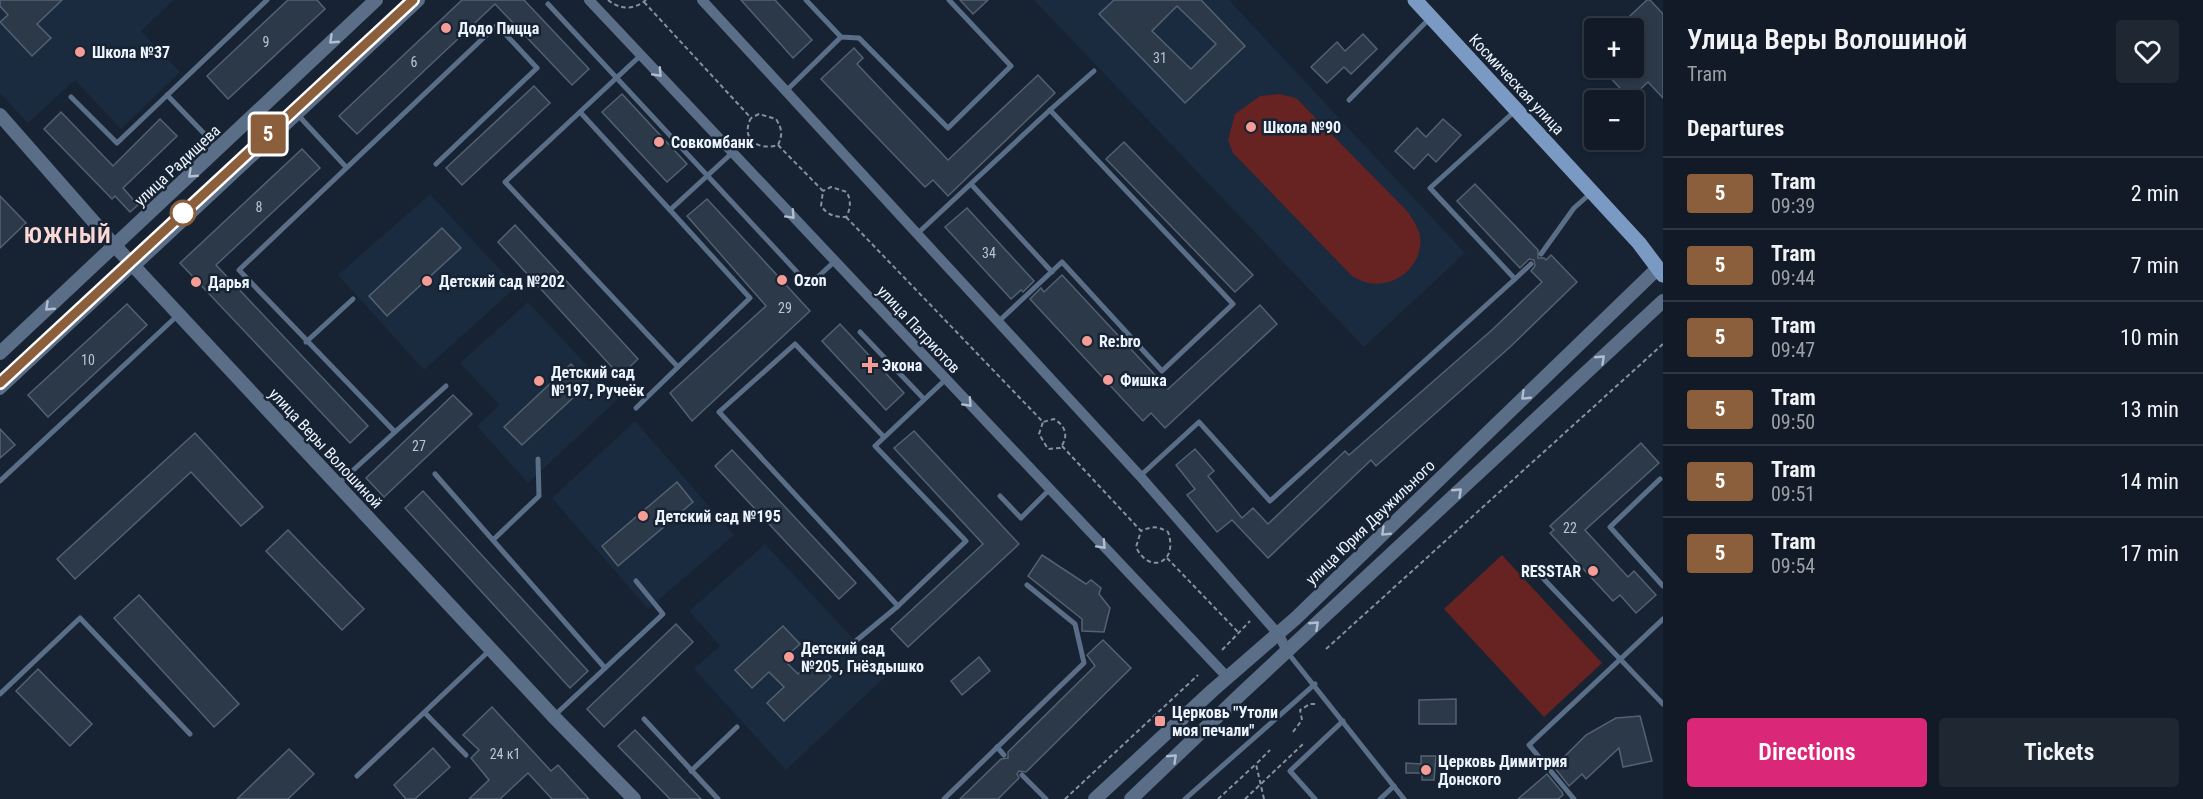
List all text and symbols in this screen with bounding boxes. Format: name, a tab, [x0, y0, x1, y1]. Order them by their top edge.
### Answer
map controls	[1584, 18, 1644, 150]
button: +	[1584, 18, 1644, 78]
place label: Додо Пицца	[458, 19, 540, 38]
button: heart	[2116, 20, 2179, 83]
marker: Додо Пицца	[439, 21, 453, 35]
text: Улица Веры Волошиной	[1687, 23, 1967, 56]
street label: Космическая улица	[1465, 30, 1568, 139]
one-way arrow	[330, 33, 340, 44]
house number: 9	[263, 34, 269, 50]
place label: Школа №37	[92, 43, 170, 62]
marker: Школа №37	[73, 45, 87, 59]
house number: 31	[1153, 50, 1167, 66]
house number: 6	[411, 54, 418, 70]
text: Tram	[1687, 62, 1727, 86]
one-way arrow	[650, 66, 661, 77]
button: −	[1584, 90, 1644, 150]
line badge: 5	[248, 114, 288, 154]
text: Departures	[1687, 116, 1784, 141]
place label: Школа №90	[1263, 118, 1341, 137]
marker: Школа №90	[1244, 120, 1258, 134]
street label: улица Радищева	[130, 121, 224, 210]
text: 5	[263, 122, 273, 146]
place label: Совкомбанк	[671, 133, 754, 152]
marker: Совкомбанк	[652, 135, 666, 149]
one-way arrow	[188, 167, 198, 178]
text: Tram	[1771, 169, 1816, 194]
text: 5	[1715, 181, 1725, 205]
text: 2 min	[2131, 181, 2179, 206]
text: 09:39	[1771, 194, 1815, 218]
house number: 8	[256, 199, 263, 215]
unlabelled marker	[170, 200, 196, 226]
one-way arrow	[784, 209, 795, 219]
district label: ЮЖНЫЙ	[24, 223, 112, 248]
text: Tram	[1771, 241, 1816, 266]
house number: 34	[982, 245, 996, 261]
text: 5	[1715, 253, 1725, 277]
text: 7 min	[2131, 253, 2179, 278]
text: 09:44	[1771, 266, 1815, 290]
place label: Ozon	[794, 271, 827, 290]
place label: Детский сад №202	[439, 272, 565, 291]
place label: Дарья	[208, 273, 250, 292]
marker: Ozon	[775, 273, 789, 287]
marker: Детский сад №202	[420, 274, 434, 288]
marker: Дарья	[189, 275, 203, 289]
street label: улица Патриотов	[873, 281, 964, 377]
one-way arrow	[45, 300, 56, 311]
house number: 29	[778, 300, 792, 316]
text: Tram	[1771, 313, 1816, 338]
text: 5	[1715, 325, 1725, 349]
text: 10 min	[2120, 325, 2179, 350]
place label: Re:bro	[1099, 332, 1141, 351]
marker: Re:bro	[1080, 334, 1094, 348]
text: 09:47	[1771, 338, 1815, 362]
house number: 10	[81, 352, 95, 368]
one-way arrow	[1594, 355, 1604, 366]
place label: Экона	[882, 356, 923, 375]
marker: Экона	[863, 358, 877, 372]
place label: Детский сад №197, Ручеёк	[551, 363, 644, 400]
place label: Фишка	[1120, 371, 1167, 390]
marker: Фишка	[1101, 373, 1115, 387]
marker: Детский сад №197, Ручеёк	[532, 374, 546, 388]
street label: улица Веры Волошиной	[265, 384, 386, 512]
text: Tram	[1771, 385, 1816, 410]
one-way arrow	[1521, 389, 1531, 400]
one-way arrow	[960, 396, 971, 407]
text: 5	[1715, 397, 1725, 421]
text: 13 min	[2120, 397, 2179, 422]
text: 09:50	[1771, 410, 1815, 434]
house number: 27	[412, 438, 426, 454]
street label: улица Юрия Двужильного	[1302, 456, 1439, 589]
text: Tram	[1771, 457, 1816, 482]
text: 5	[1715, 469, 1725, 493]
text: 14 min	[2120, 469, 2179, 494]
text: 09:51	[1771, 482, 1815, 506]
one-way arrow	[1451, 488, 1462, 499]
place label: Детский сад №195	[655, 507, 781, 526]
marker: Детский сад №195	[636, 509, 650, 523]
house number: 22	[1563, 520, 1577, 536]
one-way arrow	[1382, 524, 1393, 535]
text: Tram	[1771, 529, 1816, 554]
one-way arrow	[1094, 538, 1105, 549]
text: 5	[1715, 541, 1725, 565]
text: 17 min	[2120, 541, 2179, 566]
text: 09:54	[1771, 554, 1815, 578]
place label: RESSTAR	[1521, 562, 1581, 581]
marker: RESSTAR	[1586, 564, 1600, 578]
one-way arrow	[1309, 621, 1319, 632]
place label: Детский сад №205, Гнёздышко	[801, 639, 924, 676]
marker: Детский сад №205, Гнёздышко	[782, 650, 796, 664]
place label: Церковь "Утоли моя печали"	[1172, 703, 1278, 740]
marker: Церковь "Утоли моя печали"	[1153, 714, 1167, 728]
button: Directions	[1687, 718, 1927, 787]
button: Tickets	[1939, 718, 2179, 787]
house number: 24 к1	[490, 746, 520, 762]
place label: Церковь Димитрия Донского	[1438, 752, 1567, 789]
one-way arrow	[1166, 755, 1177, 766]
marker: Церковь Димитрия Донского	[1419, 763, 1433, 777]

